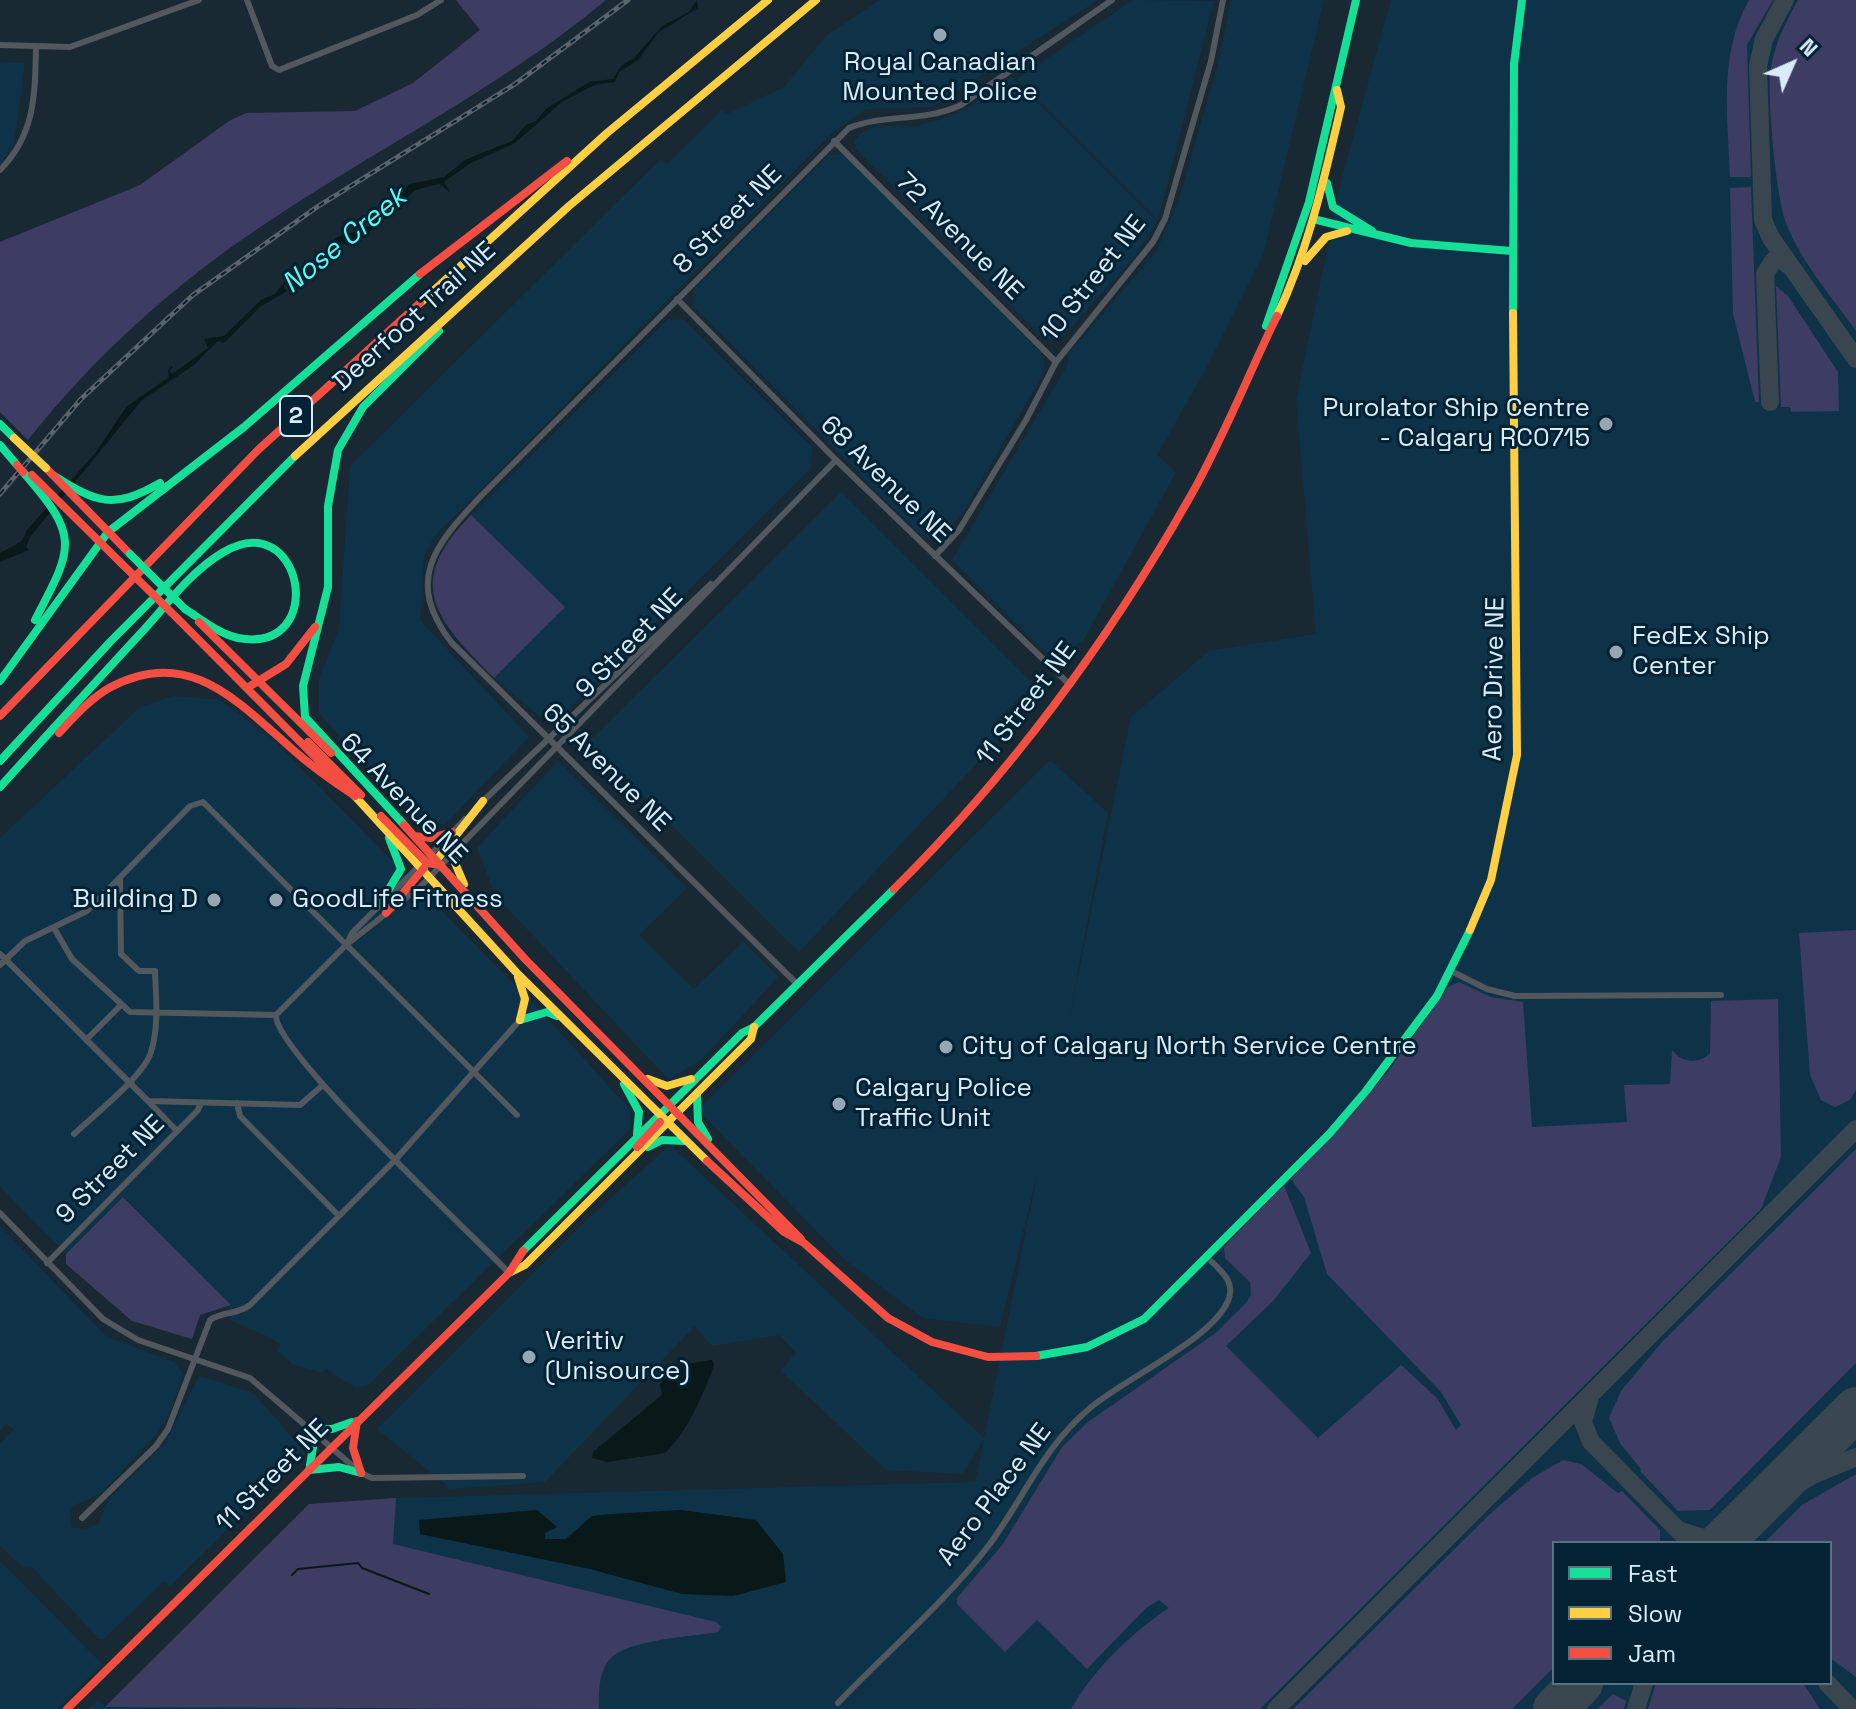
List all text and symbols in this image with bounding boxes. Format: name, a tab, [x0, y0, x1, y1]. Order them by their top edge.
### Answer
north arrow	[1752, 24, 1832, 104]
marker: Royal Canadian Mounted Police	[931, 26, 949, 44]
text: N	[1794, 32, 1824, 62]
place label: Royal Canadian Mounted Police	[842, 47, 1038, 108]
street label: 8 Street NE	[667, 159, 789, 281]
street label: 72 Avenue NE	[889, 167, 1029, 307]
water label: Nose Creek	[276, 181, 414, 301]
street label: 10 Street NE	[1035, 209, 1153, 349]
street label: Deerfoot Trail NE	[327, 236, 503, 398]
place label: Purolator Ship Centre - Calgary RC0715	[1323, 393, 1590, 454]
road number: 2	[280, 396, 312, 436]
street label: 68 Avenue NE	[813, 410, 957, 550]
marker: Purolator Ship Centre - Calgary RC0715	[1597, 415, 1615, 433]
street label: 9 Street NE	[570, 583, 690, 705]
street label: Aero Drive NE	[1478, 596, 1512, 762]
place label: FedEx Ship Center	[1632, 621, 1770, 682]
street label: 11 Street NE	[970, 636, 1084, 772]
marker: FedEx Ship Center	[1607, 643, 1625, 661]
street label: 65 Avenue NE	[535, 697, 677, 839]
street label: 64 Avenue NE	[333, 727, 473, 871]
place label: Building D	[72, 884, 198, 916]
place label: GoodLife Fitness	[292, 884, 503, 916]
marker: Building D	[205, 891, 223, 909]
marker: GoodLife Fitness	[267, 891, 285, 909]
place label: City of Calgary North Service Centre	[962, 1031, 1417, 1063]
marker: City of Calgary North Service Centre	[937, 1038, 955, 1056]
place label: Calgary Police Traffic Unit	[855, 1073, 1032, 1134]
marker: Calgary Police Traffic Unit	[830, 1095, 848, 1113]
street label: 9 Street NE	[50, 1109, 172, 1231]
place label: Veritiv (Unisource)	[545, 1326, 690, 1388]
marker: Veritiv (Unisource)	[520, 1348, 538, 1366]
street label: 11 Street NE	[210, 1413, 336, 1539]
street label: Aero Place NE	[931, 1418, 1059, 1572]
legend	[1552, 1541, 1832, 1685]
text: Fast	[1628, 1558, 1678, 1589]
text: Slow	[1628, 1598, 1682, 1629]
text: Jam	[1628, 1638, 1676, 1669]

